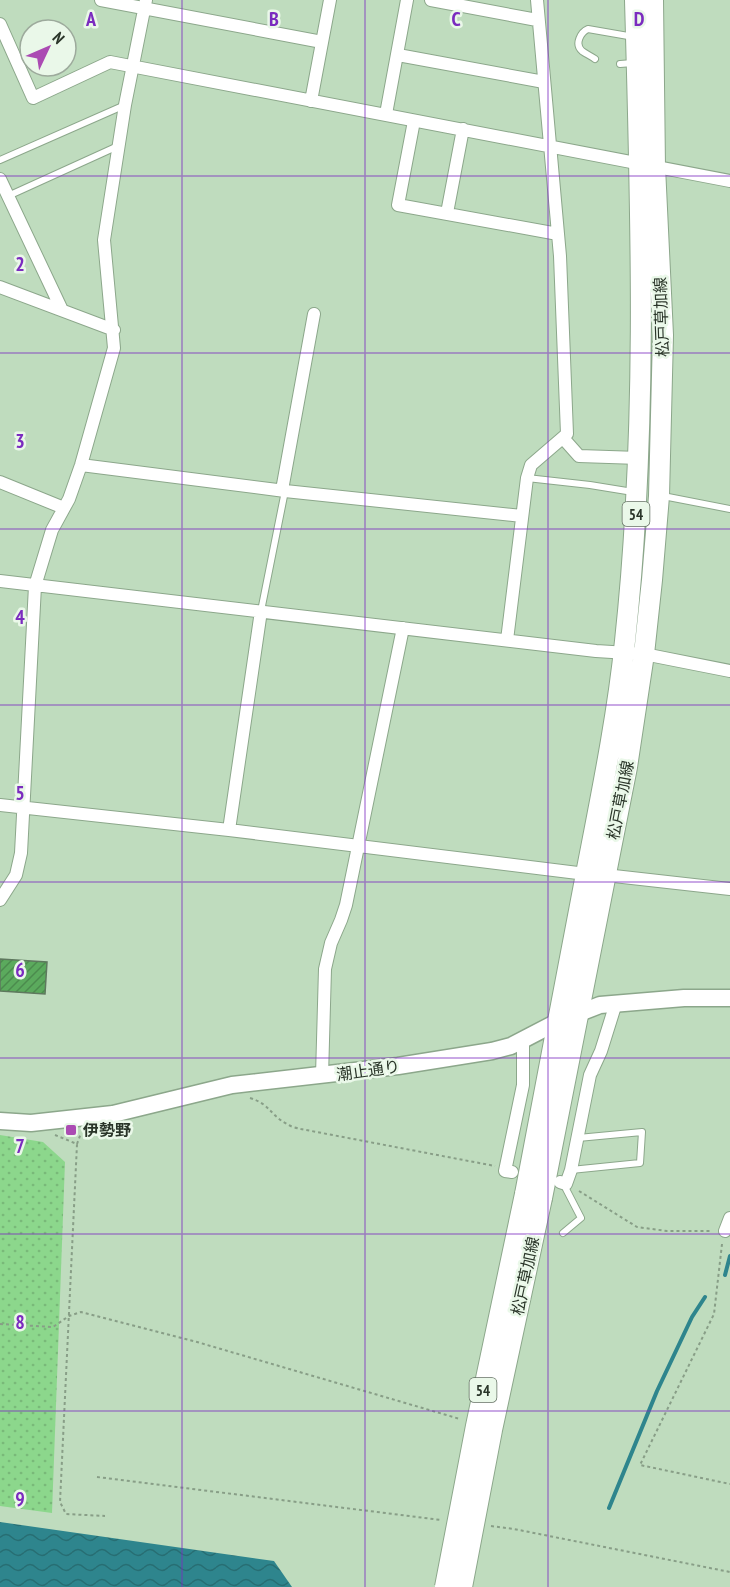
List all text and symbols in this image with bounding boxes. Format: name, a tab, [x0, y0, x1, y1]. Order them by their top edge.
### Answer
text: A	[85, 6, 97, 32]
text: B	[269, 6, 279, 32]
text: C	[451, 6, 461, 32]
text: D	[634, 6, 645, 32]
north arrow	[18, 18, 78, 78]
text: N	[49, 28, 69, 48]
text: 2	[15, 251, 25, 277]
street label: 松戸草加線	[650, 277, 672, 357]
text: 3	[15, 428, 25, 454]
road number: 54	[622, 502, 650, 526]
text: 4	[15, 604, 25, 630]
street label: 松戸草加線	[603, 759, 637, 841]
text: 5	[15, 780, 25, 806]
text: 6	[15, 957, 25, 983]
street label: 潮止通り	[335, 1056, 401, 1084]
place label: 伊勢野	[82, 1120, 131, 1140]
marker: 伊勢野	[64, 1123, 78, 1137]
text: 7	[15, 1133, 25, 1159]
street label: 松戸草加線	[507, 1235, 543, 1317]
text: 8	[15, 1309, 25, 1335]
road number: 54	[470, 1378, 496, 1402]
text: 9	[15, 1486, 25, 1512]

